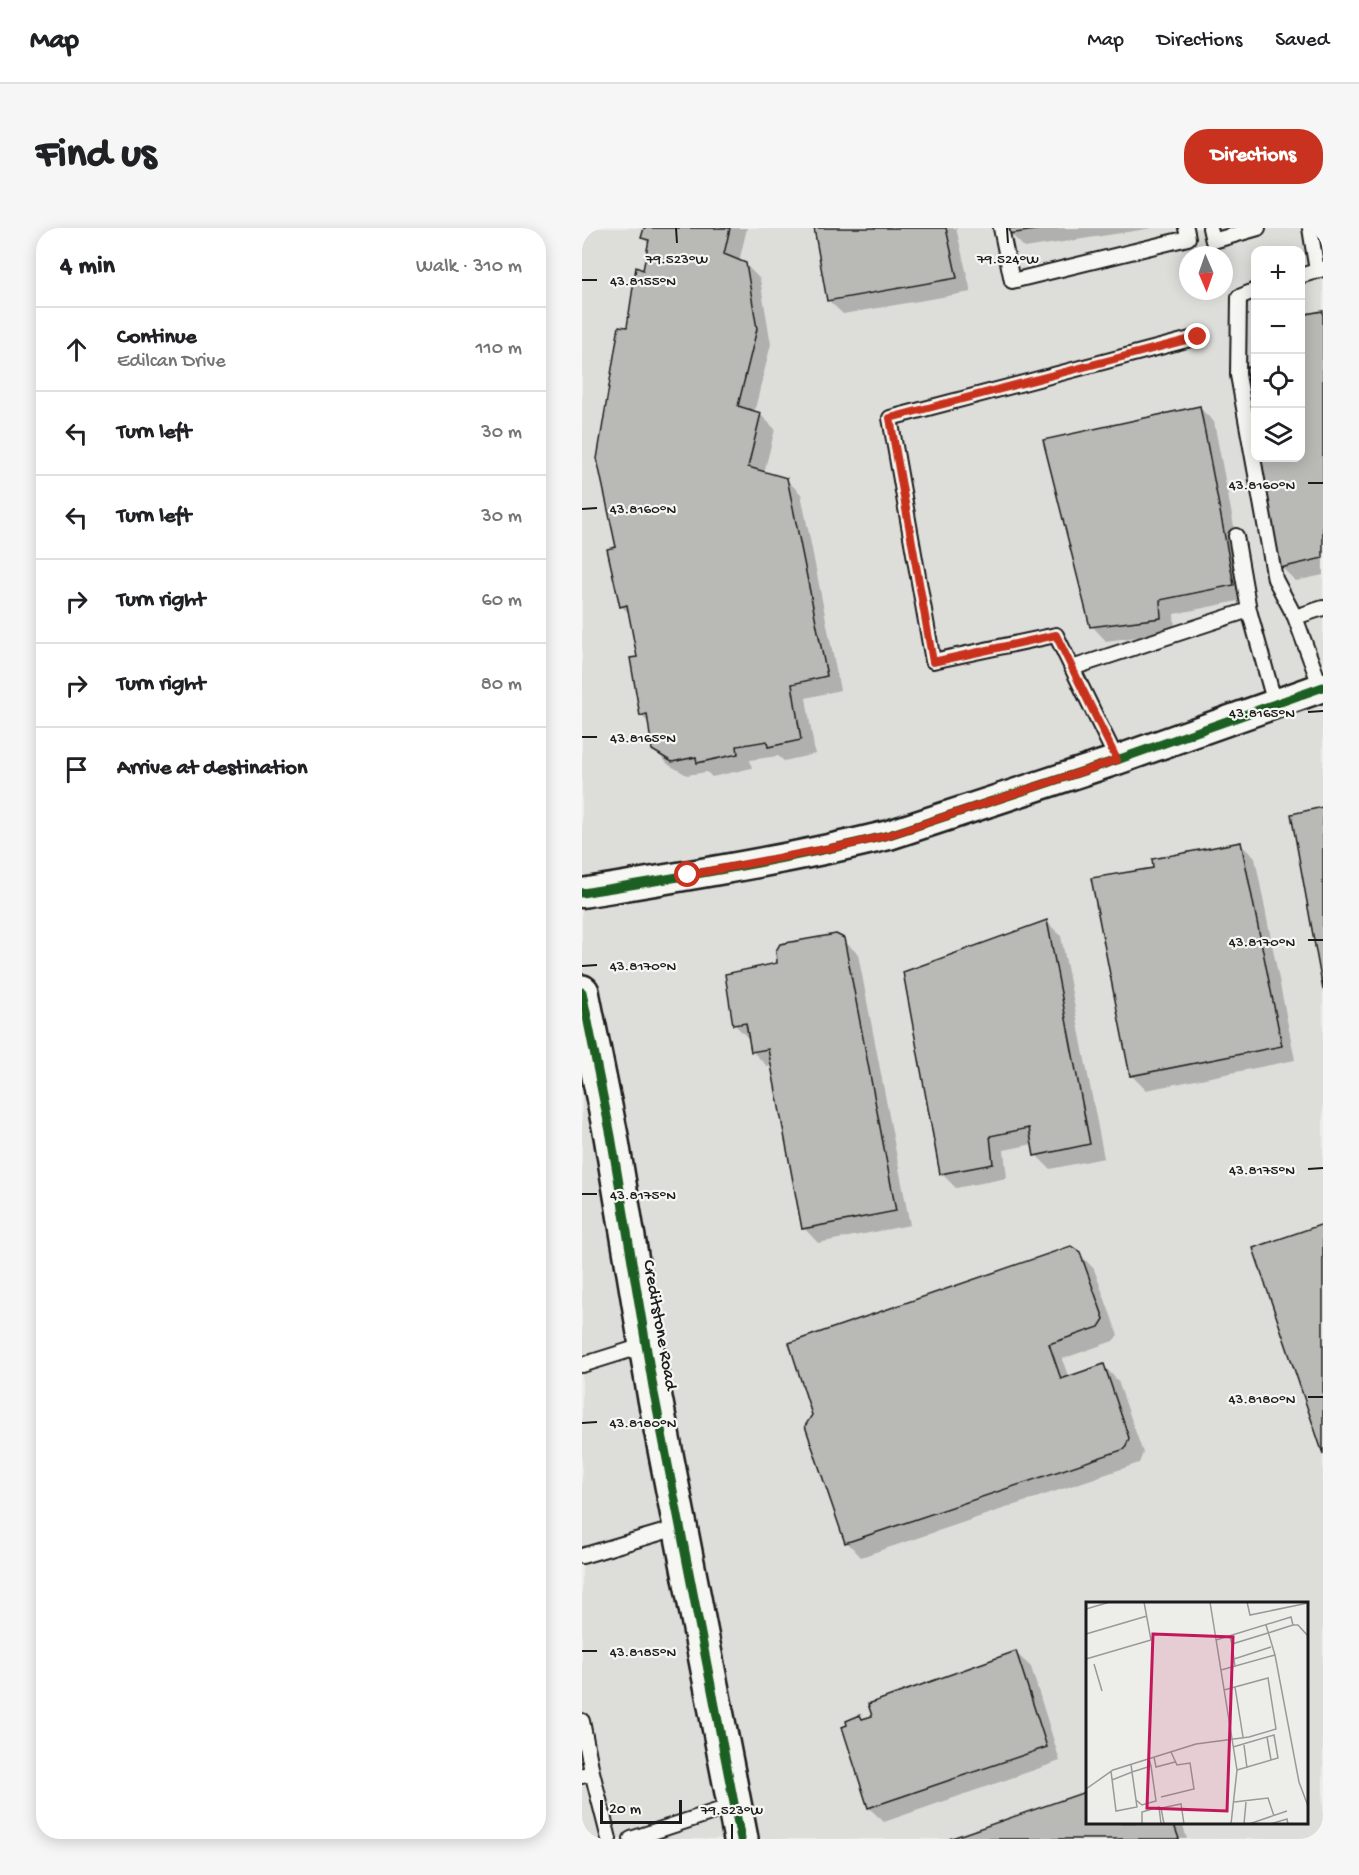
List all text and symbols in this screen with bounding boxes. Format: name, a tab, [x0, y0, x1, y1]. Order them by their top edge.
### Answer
text: Map	[30, 25, 79, 58]
text: Map	[1087, 29, 1124, 54]
text: Directions	[1157, 29, 1242, 54]
text: Saved	[1275, 29, 1329, 54]
button: Directions	[1184, 129, 1323, 184]
text: Find us	[36, 132, 156, 181]
north arrow	[1179, 246, 1233, 300]
map controls	[1251, 246, 1305, 462]
button: +	[1251, 246, 1305, 300]
text: 79.523°W	[645, 251, 709, 269]
text: 79.524°W	[976, 251, 1039, 269]
text: 4 min	[60, 252, 115, 283]
text: Walk · 310 m	[416, 256, 522, 279]
text: 43.8155°N	[610, 273, 676, 291]
button: −	[1251, 300, 1305, 354]
route end	[1184, 323, 1210, 349]
text: Continue	[117, 325, 197, 351]
icon: ahead	[60, 333, 93, 366]
text: 110 m	[476, 338, 522, 361]
text: Edilcan Drive	[117, 351, 226, 374]
button: locate	[1251, 354, 1305, 408]
button: layers	[1251, 408, 1305, 462]
icon: left	[60, 417, 93, 450]
text: Turn left	[117, 420, 191, 446]
text: 30 m	[481, 422, 522, 445]
text: 43.8160°N	[1229, 477, 1295, 495]
icon: left	[60, 501, 93, 534]
text: 43.8160°N	[610, 501, 676, 519]
text: Turn left	[117, 504, 191, 530]
text: 30 m	[481, 506, 522, 529]
icon: right	[60, 585, 93, 618]
text: Turn right	[117, 588, 205, 614]
text: 60 m	[482, 590, 522, 613]
icon: right	[60, 669, 93, 702]
text: Turn right	[117, 672, 205, 698]
text: 80 m	[481, 674, 522, 697]
text: 43.8165°N	[1229, 705, 1295, 723]
text: 43.8165°N	[610, 730, 676, 748]
icon: arrive	[60, 753, 93, 786]
text: Arrive at destination	[117, 756, 307, 782]
route start	[674, 861, 700, 887]
text: 43.8170°N	[1229, 934, 1296, 952]
text: 43.8170°N	[610, 958, 677, 976]
text: 43.8175°N	[1229, 1162, 1295, 1180]
text: 43.8175°N	[610, 1187, 676, 1205]
street label: Creditstone Road	[637, 1258, 681, 1393]
text: 43.8180°N	[1228, 1391, 1296, 1409]
text: 43.8180°N	[609, 1415, 677, 1433]
inset map	[1086, 1602, 1308, 1824]
text: 43.8185°N	[610, 1644, 676, 1662]
scale bar	[600, 1797, 682, 1824]
text: 20 m	[609, 1801, 641, 1820]
text: 79.523°W	[700, 1802, 764, 1820]

